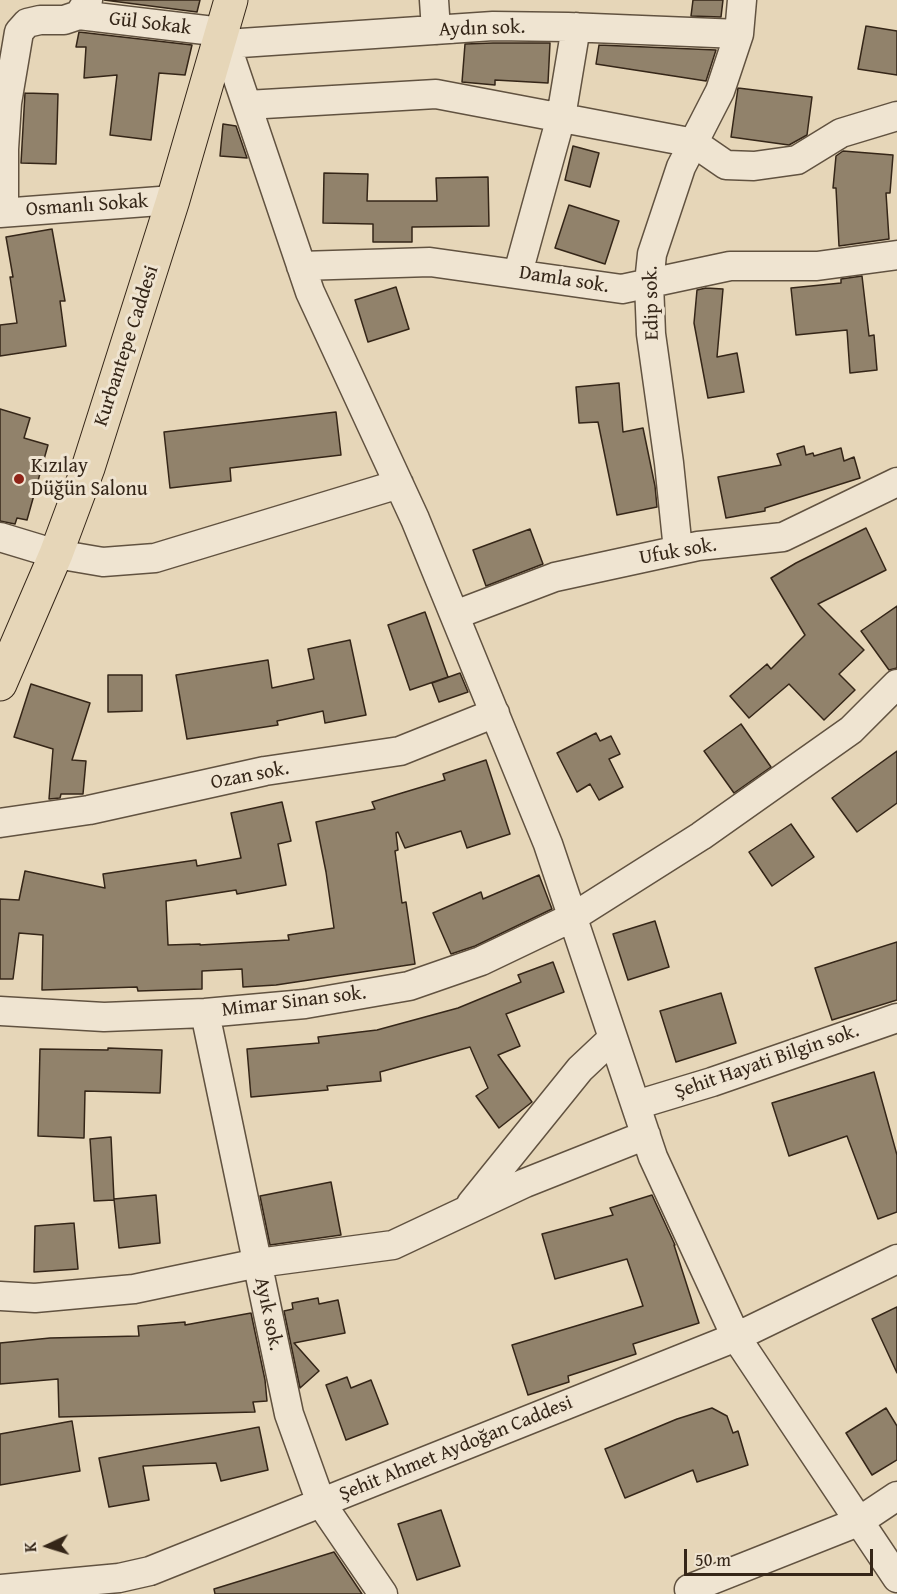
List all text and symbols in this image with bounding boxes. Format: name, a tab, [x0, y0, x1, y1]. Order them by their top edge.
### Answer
street label: Gül Sokak	[108, 7, 192, 41]
street label: Aydın sok.	[439, 16, 525, 42]
street label: Osmanlı Sokak	[25, 190, 149, 222]
street label: Damla sok.	[517, 261, 611, 299]
street label: Kurbantepe Caddesi	[90, 263, 164, 429]
street label: Edip sok.	[639, 265, 665, 341]
place label: Kızılay Düğün Salonu	[31, 455, 147, 502]
marker: Kızılay Düğün Salonu	[12, 472, 26, 486]
street label: Ufuk sok.	[637, 533, 719, 571]
street label: Ozan sok.	[209, 757, 291, 795]
street label: Mimar Sinan sok.	[220, 981, 368, 1023]
street label: Şehit Hayati Bilgin sok.	[672, 1019, 862, 1105]
street label: Ayık sok.	[249, 1275, 287, 1353]
street label: Şehit Ahmet Aydoğan Caddesi	[336, 1391, 576, 1507]
north arrow	[18, 1516, 78, 1576]
scale bar	[687, 1537, 876, 1575]
text: K	[18, 1541, 42, 1553]
text: 50 m	[695, 1546, 731, 1573]

